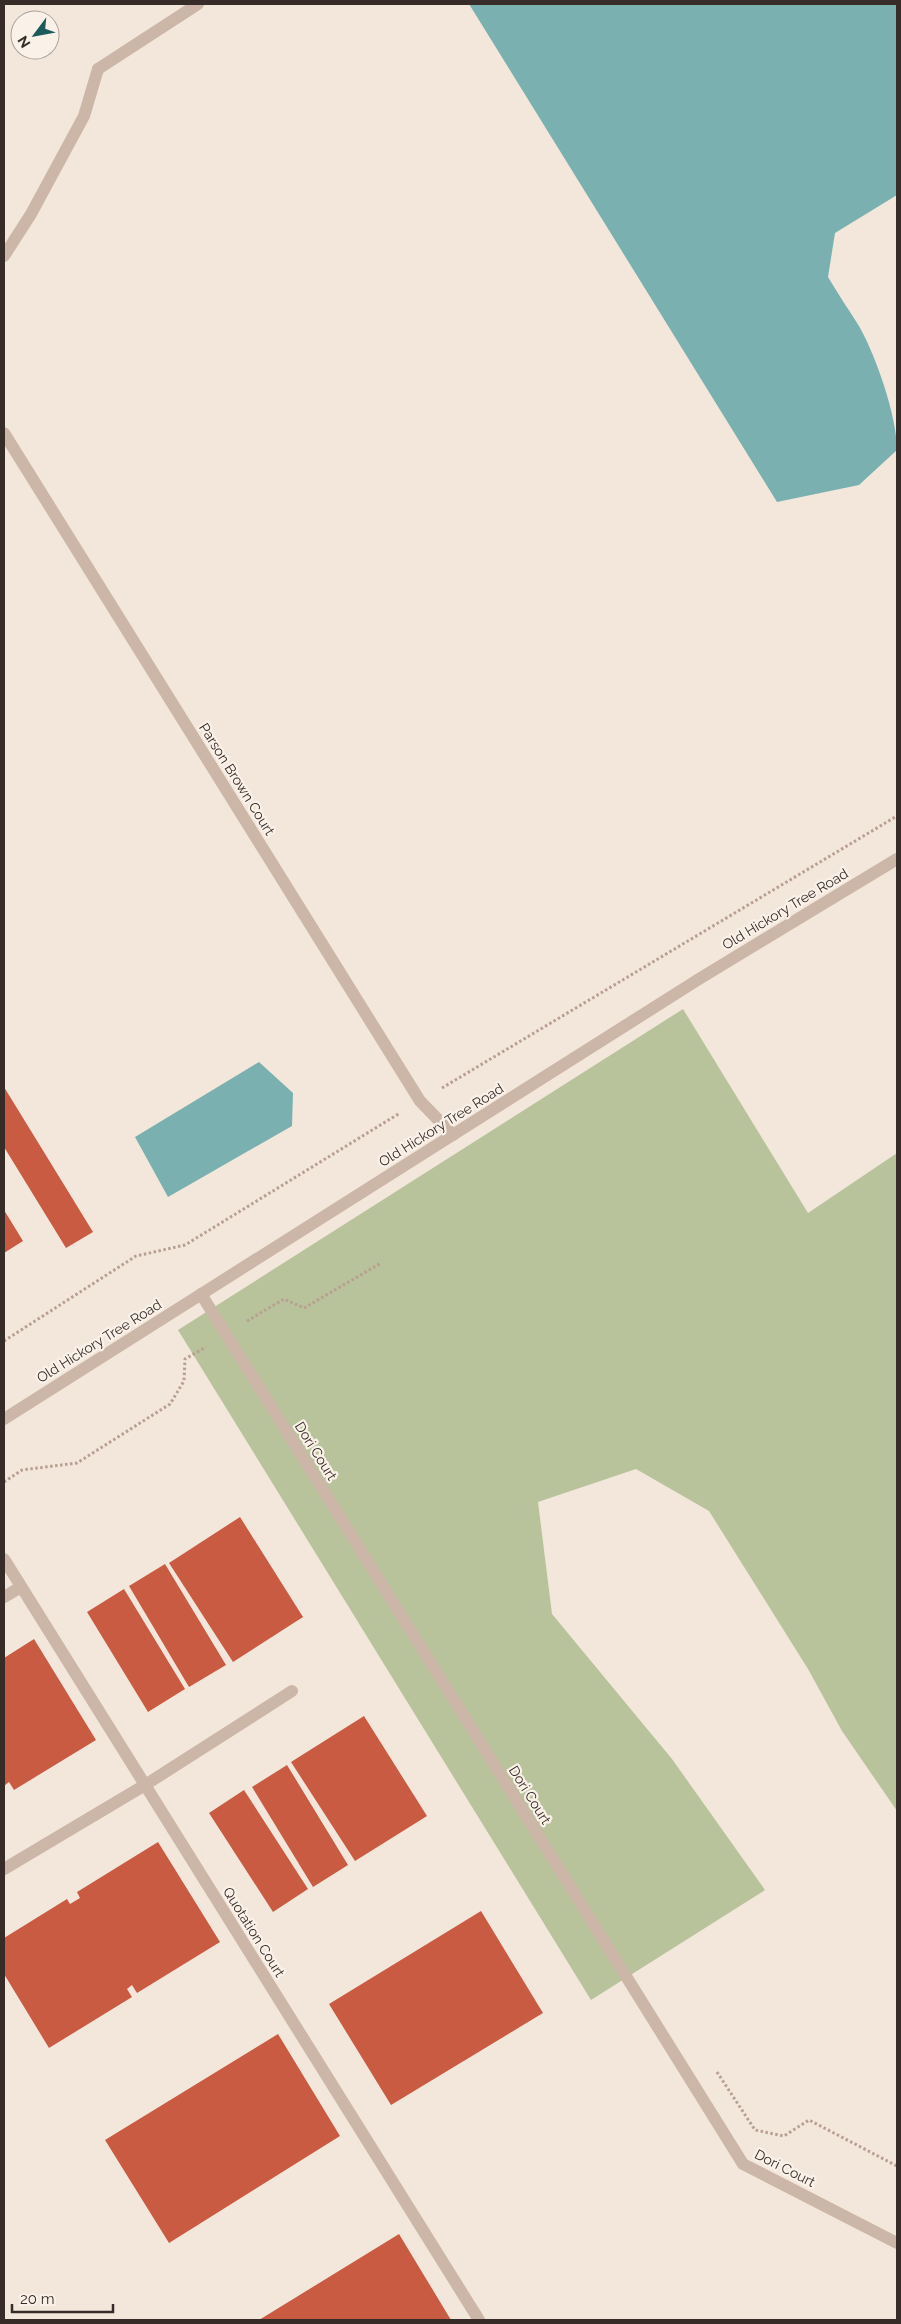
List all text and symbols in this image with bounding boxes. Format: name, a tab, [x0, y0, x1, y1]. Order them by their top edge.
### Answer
north arrow	[10, 10, 60, 60]
text: N	[14, 33, 34, 51]
street label: Parson Brown Court	[196, 720, 278, 838]
street label: Old Hickory Tree Road	[719, 865, 851, 953]
street label: Old Hickory Tree Road	[376, 1080, 506, 1170]
street label: Old Hickory Tree Road	[34, 1296, 164, 1386]
street label: Dori Court	[292, 1419, 340, 1483]
street label: Dori Court	[506, 1763, 554, 1827]
street label: Quotation Court	[220, 1884, 288, 1980]
street label: Dori Court	[752, 2146, 818, 2190]
scale bar	[12, 2282, 114, 2314]
text: 20 m	[20, 2290, 55, 2308]

